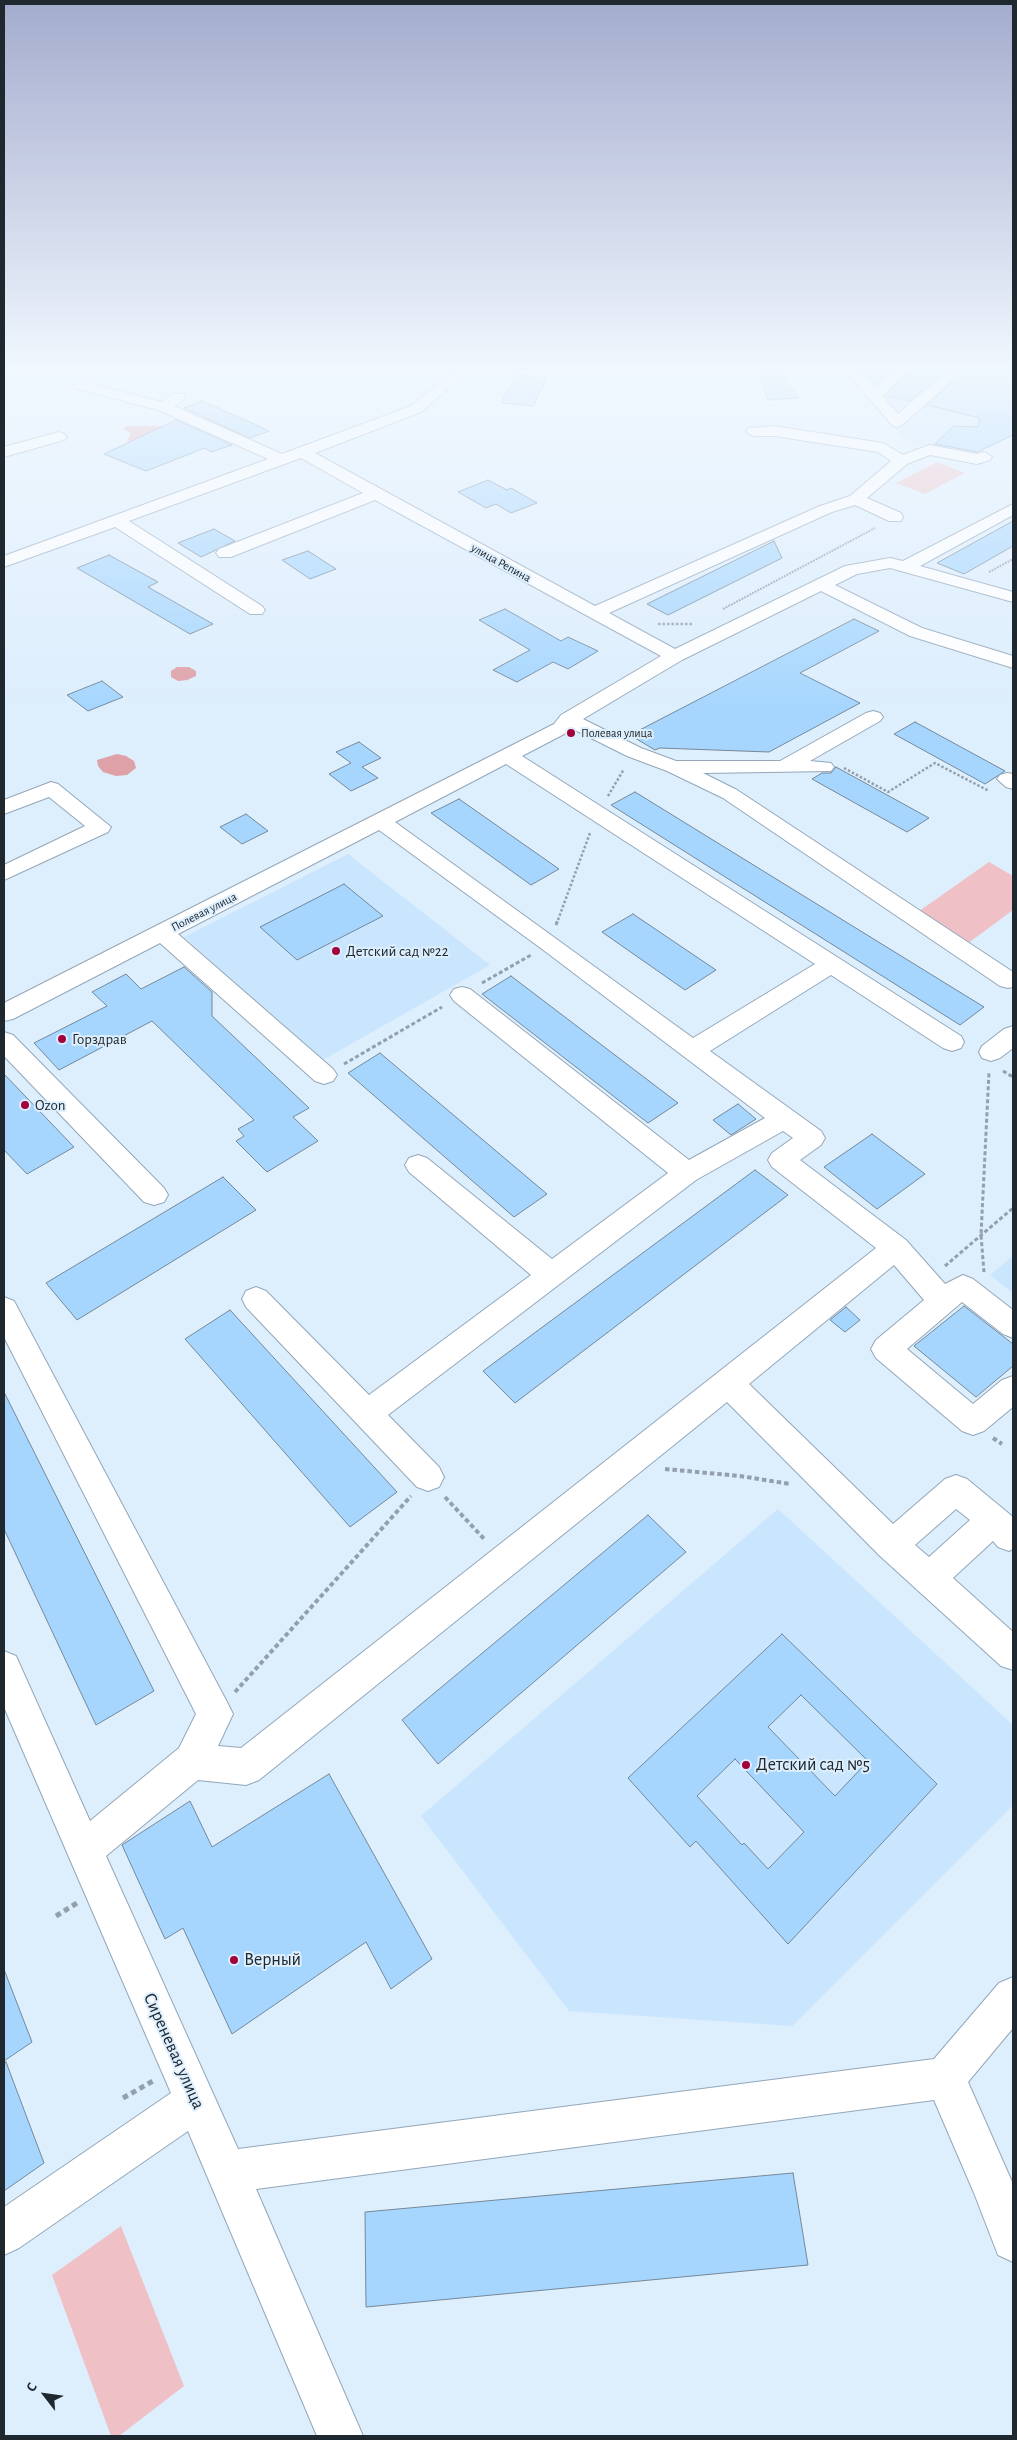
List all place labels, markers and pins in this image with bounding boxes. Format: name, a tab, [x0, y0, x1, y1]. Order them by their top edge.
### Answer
place label: Полевая улица	[581, 726, 653, 740]
marker: Полевая улица	[565, 727, 577, 739]
place label: Детский сад №22	[346, 942, 448, 960]
marker: Детский сад №22	[330, 945, 342, 957]
place label: Горздрав	[72, 1030, 127, 1048]
marker: Горздрав	[56, 1033, 68, 1045]
place label: Ozon	[35, 1096, 65, 1114]
marker: Ozon	[19, 1099, 31, 1111]
place label: Детский сад №5	[756, 1754, 870, 1776]
marker: Детский сад №5	[740, 1759, 752, 1771]
place label: Верный	[244, 1949, 301, 1971]
marker: Верный	[228, 1954, 240, 1966]

